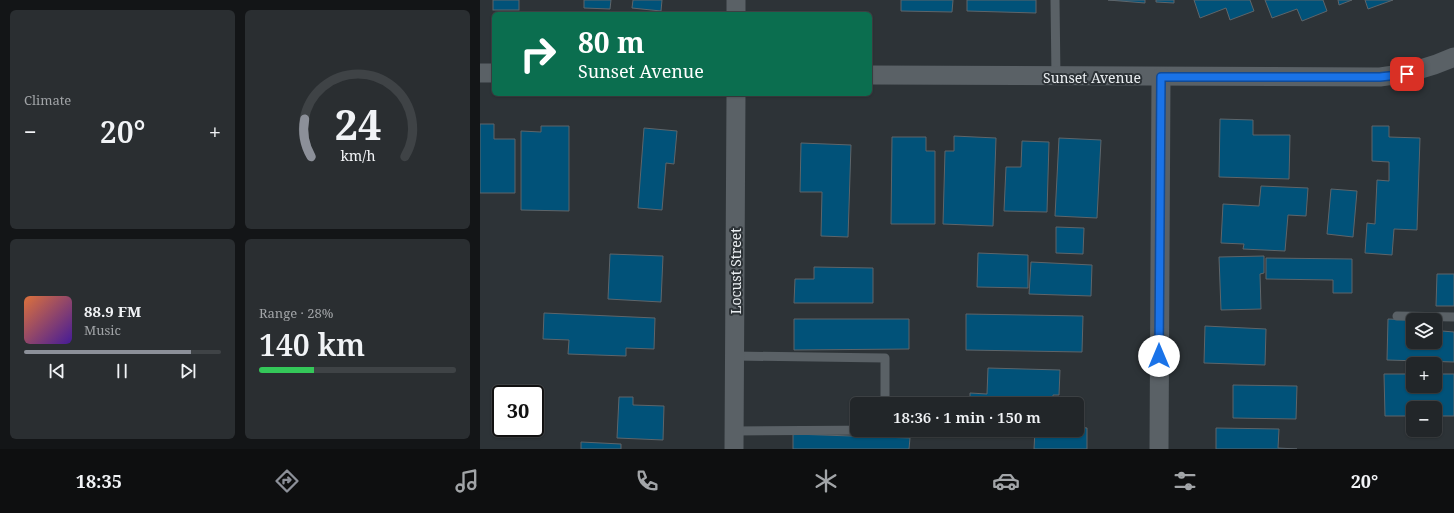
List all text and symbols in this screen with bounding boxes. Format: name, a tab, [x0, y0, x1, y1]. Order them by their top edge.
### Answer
text: 80 m	[578, 23, 645, 61]
icon: right	[512, 28, 564, 80]
pin	[1390, 57, 1424, 91]
text: Sunset Avenue	[578, 59, 704, 83]
icon: arrive	[1396, 63, 1418, 85]
street label: Sunset Avenue	[1043, 68, 1141, 87]
text: Climate	[24, 91, 71, 109]
text: 24	[334, 96, 381, 152]
text: 20°	[100, 111, 146, 152]
text: −	[24, 116, 37, 146]
text: +	[209, 116, 221, 146]
text: km/h	[340, 146, 375, 165]
street label: Locust Street	[726, 228, 745, 314]
text: 88.9 FM	[84, 301, 141, 321]
text: Range · 28%	[259, 304, 333, 322]
map controls	[1406, 313, 1442, 437]
button: layers	[1406, 313, 1442, 349]
text: Music	[84, 321, 121, 339]
text: 140 km	[259, 324, 365, 365]
position arrow	[1138, 335, 1180, 377]
button: +	[1406, 357, 1442, 393]
icon: previous	[46, 360, 68, 382]
icon: pause	[111, 360, 133, 382]
icon: next	[177, 360, 199, 382]
speed limit sign: 30	[492, 385, 544, 437]
button: −	[1406, 401, 1442, 437]
text: 18:36 · 1 min · 150 m	[893, 407, 1041, 427]
icon: directions	[273, 467, 301, 495]
icon: music	[453, 467, 481, 495]
icon: phone	[633, 467, 661, 495]
icon: climate	[812, 467, 840, 495]
icon: car	[992, 467, 1020, 495]
icon: filters	[1171, 467, 1199, 495]
text: 18:35	[76, 469, 122, 493]
text: 20°	[1351, 469, 1378, 493]

